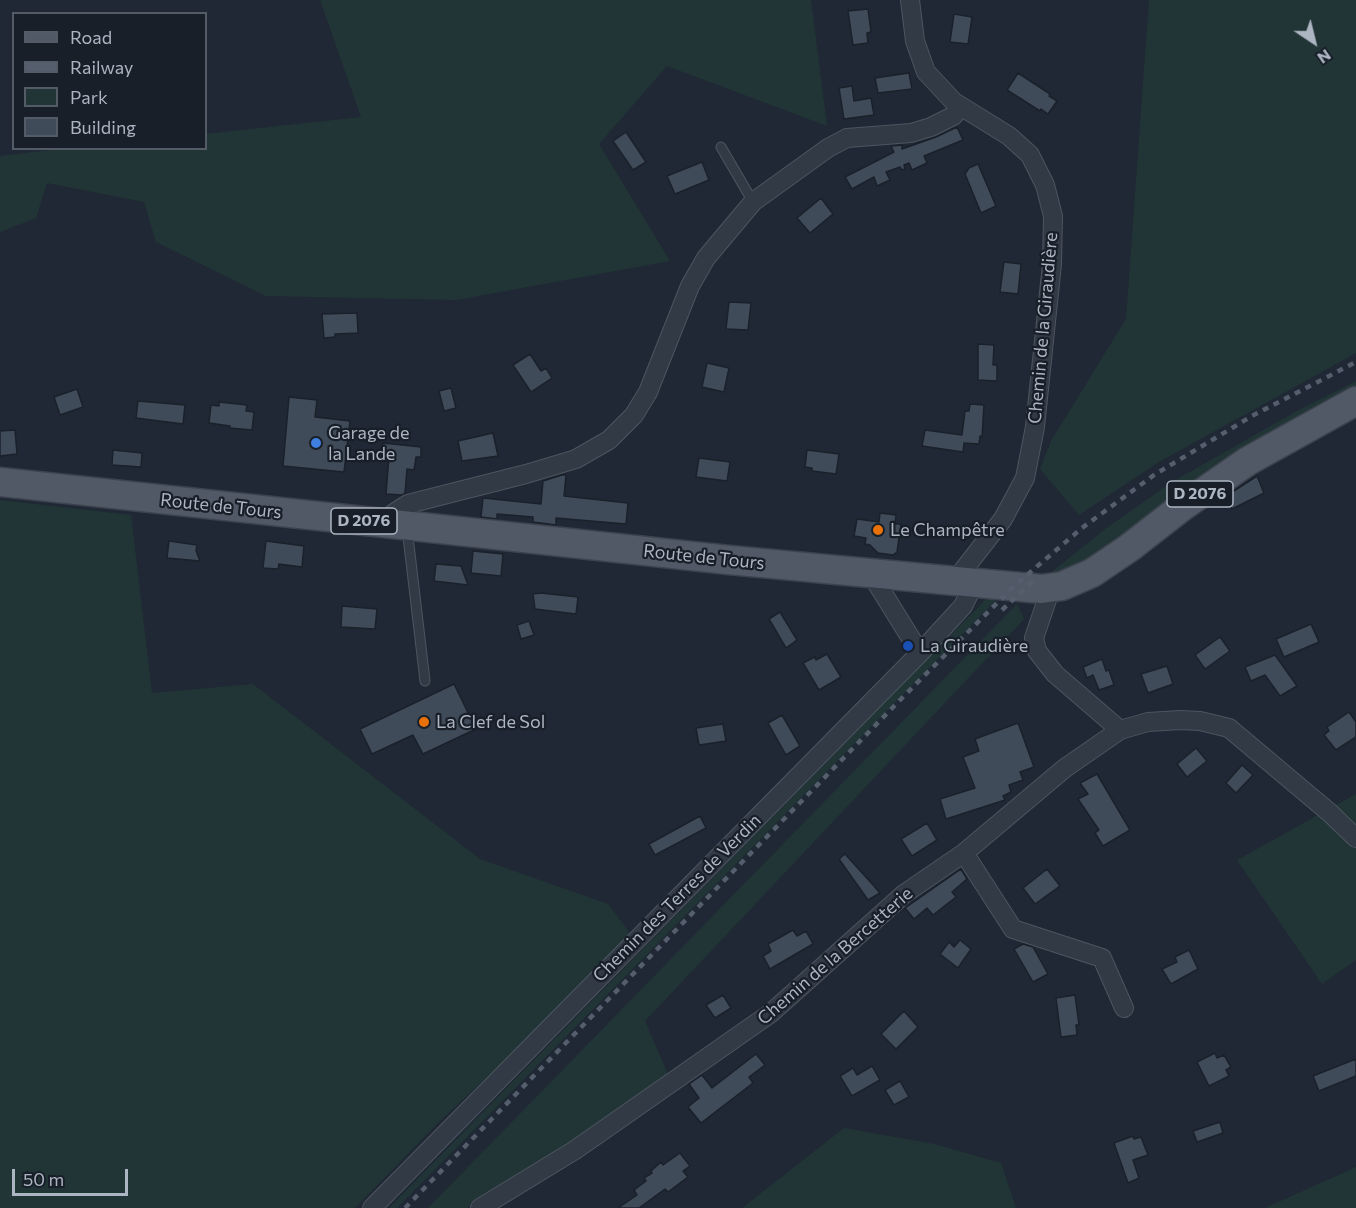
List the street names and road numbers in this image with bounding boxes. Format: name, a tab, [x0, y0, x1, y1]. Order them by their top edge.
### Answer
street label: Chemin de la Giraudière	[1024, 231, 1062, 425]
road number: D 2076	[1167, 481, 1233, 507]
street label: Route de Tours	[159, 489, 283, 523]
road number: D 2076	[331, 508, 397, 534]
street label: Route de Tours	[642, 540, 766, 574]
street label: Chemin des Terres de Verdin	[588, 809, 766, 987]
street label: Chemin de la Bercetterie	[753, 883, 917, 1029]

